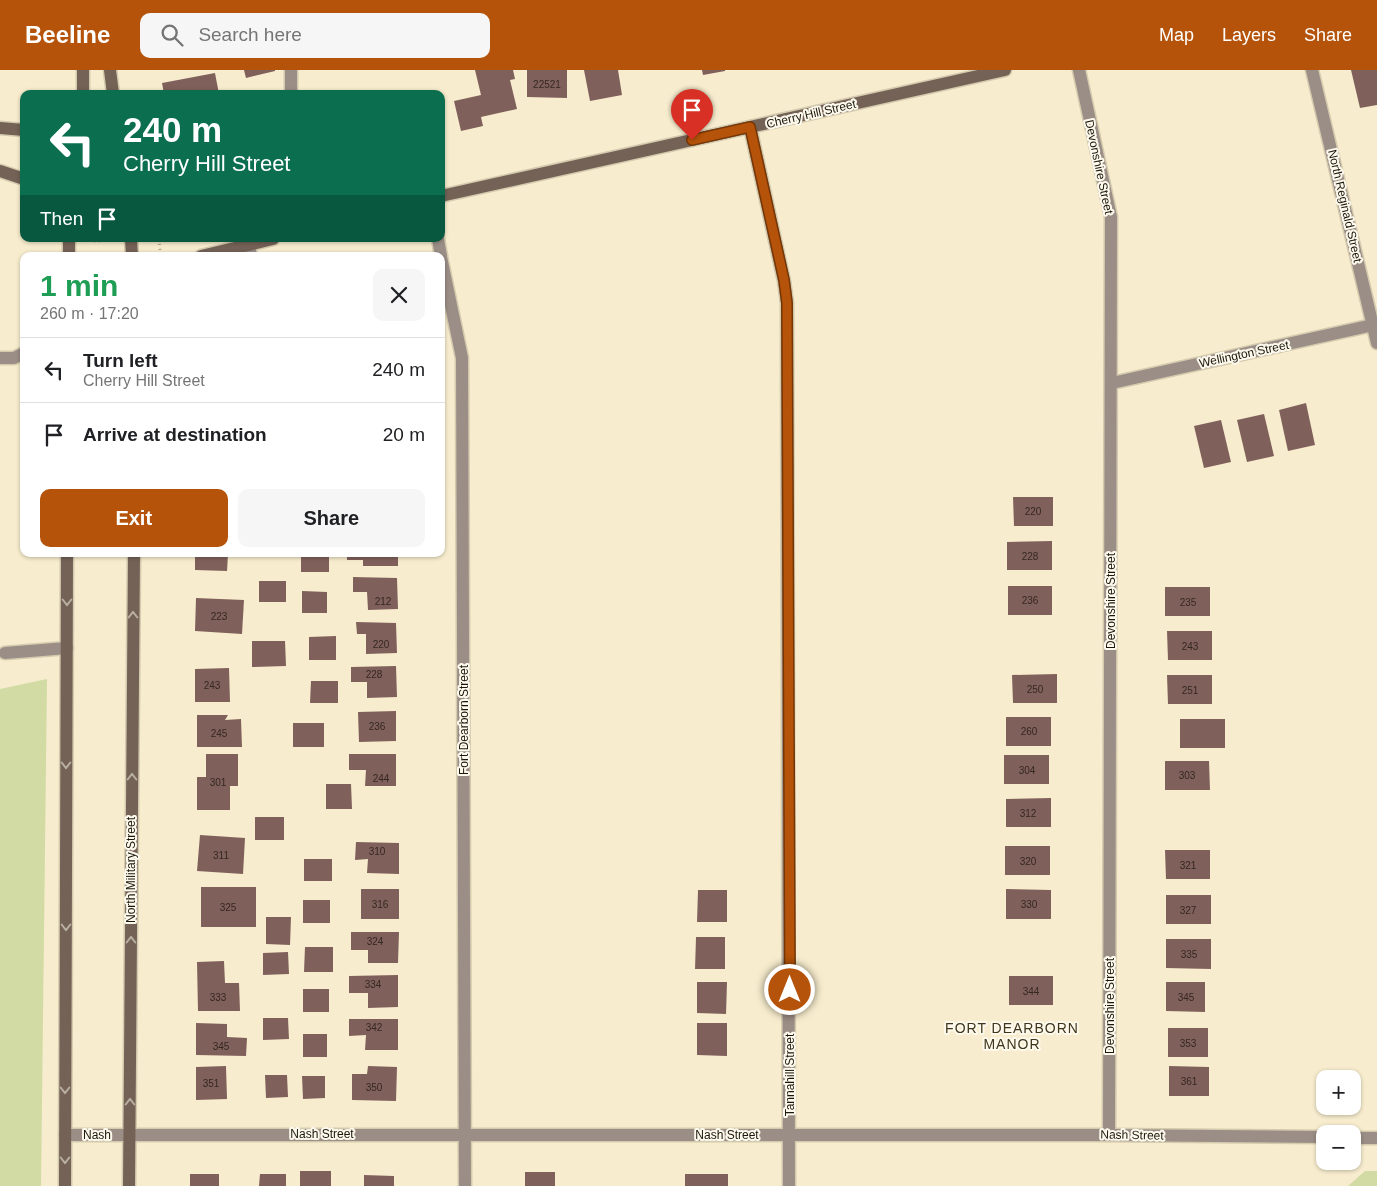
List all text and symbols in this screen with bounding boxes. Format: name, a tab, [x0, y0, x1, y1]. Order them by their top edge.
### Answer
search box	[140, 13, 490, 58]
text: Beeline	[25, 21, 110, 48]
icon: search	[158, 21, 186, 49]
text: Search here	[198, 24, 302, 45]
text: Map	[1159, 25, 1194, 45]
text: Layers	[1222, 25, 1276, 45]
text: Share	[1304, 25, 1352, 45]
house number: 22521	[533, 79, 561, 90]
pin	[671, 89, 713, 140]
icon: arrive	[678, 96, 706, 124]
street label: Cherry Hill Street	[765, 97, 858, 131]
icon: left	[40, 110, 105, 175]
text: 240 m	[123, 110, 222, 149]
street label: Devonshire Street	[1082, 119, 1116, 216]
street label: North Reginald Street	[1325, 148, 1365, 264]
text: Cherry Hill Street	[123, 151, 290, 176]
icon: arrive	[93, 205, 121, 233]
text: Then	[40, 208, 83, 229]
text: 1 min	[40, 269, 118, 302]
button: close	[373, 269, 425, 321]
text: 260 m · 17:20	[40, 305, 139, 322]
street label: Wellington Street	[1198, 338, 1291, 370]
text: Turn left	[83, 350, 158, 371]
icon: left	[40, 356, 68, 384]
text: 240 m	[372, 359, 425, 380]
text: Cherry Hill Street	[83, 372, 205, 389]
icon: arrive	[40, 421, 68, 449]
text: Arrive at destination	[83, 424, 267, 445]
text: 20 m	[383, 424, 425, 445]
button: Exit	[40, 489, 228, 547]
button: Share	[238, 489, 425, 547]
house number: 220	[1025, 506, 1042, 517]
house number: 228	[1022, 551, 1039, 562]
street label: Devonshire Street	[1104, 552, 1118, 649]
house number: 236	[1022, 595, 1039, 606]
house number: 212	[375, 596, 392, 607]
house number: 235	[1180, 597, 1197, 608]
one-way arrow	[62, 599, 72, 607]
one-way arrow	[128, 611, 138, 618]
house number: 223	[211, 611, 228, 622]
house number: 220	[373, 639, 390, 650]
house number: 243	[1182, 641, 1199, 652]
street label: Fort Dearborn Street	[457, 664, 471, 775]
house number: 228	[366, 669, 383, 680]
house number: 243	[204, 680, 221, 691]
house number: 250	[1027, 684, 1044, 695]
house number: 251	[1182, 685, 1199, 696]
house number: 236	[369, 721, 386, 732]
house number: 260	[1021, 726, 1038, 737]
house number: 245	[211, 728, 228, 739]
one-way arrow	[61, 762, 71, 769]
house number: 304	[1019, 765, 1036, 776]
house number: 303	[1179, 770, 1196, 781]
one-way arrow	[127, 773, 137, 781]
house number: 244	[373, 773, 390, 784]
house number: 301	[210, 777, 227, 788]
house number: 312	[1020, 808, 1037, 819]
street label: North Military Street	[124, 816, 138, 923]
house number: 310	[369, 846, 386, 857]
house number: 311	[213, 850, 229, 861]
house number: 320	[1020, 856, 1037, 867]
house number: 321	[1180, 860, 1197, 871]
house number: 316	[372, 899, 389, 910]
house number: 330	[1021, 899, 1038, 910]
house number: 325	[220, 902, 237, 913]
house number: 327	[1180, 905, 1197, 916]
one-way arrow	[61, 924, 71, 932]
one-way arrow	[126, 936, 136, 944]
house number: 324	[367, 936, 384, 947]
house number: 335	[1181, 949, 1198, 960]
street label: Devonshire Street	[1103, 957, 1117, 1054]
position arrow	[763, 963, 815, 1015]
house number: 334	[365, 979, 382, 990]
house number: 344	[1023, 986, 1040, 997]
house number: 333	[210, 992, 227, 1003]
house number: 345	[1178, 992, 1195, 1003]
district label: FORT DEARBORN MANOR	[945, 1020, 1079, 1052]
house number: 342	[366, 1022, 383, 1033]
street label: Tannahill Street	[783, 1033, 797, 1116]
house number: 353	[1180, 1038, 1197, 1049]
house number: 345	[213, 1041, 230, 1052]
map controls	[1316, 1070, 1361, 1170]
button: +	[1316, 1070, 1361, 1115]
house number: 361	[1181, 1076, 1198, 1087]
house number: 351	[203, 1078, 220, 1089]
house number: 350	[366, 1082, 383, 1093]
one-way arrow	[60, 1086, 70, 1094]
one-way arrow	[124, 1098, 135, 1106]
button: −	[1316, 1125, 1361, 1170]
street label: Nash Street	[290, 1127, 354, 1141]
street label: Nash Street	[1100, 1127, 1164, 1143]
street label: Nash	[83, 1128, 111, 1142]
street label: Nash Street	[695, 1128, 759, 1142]
one-way arrow	[60, 1157, 70, 1165]

